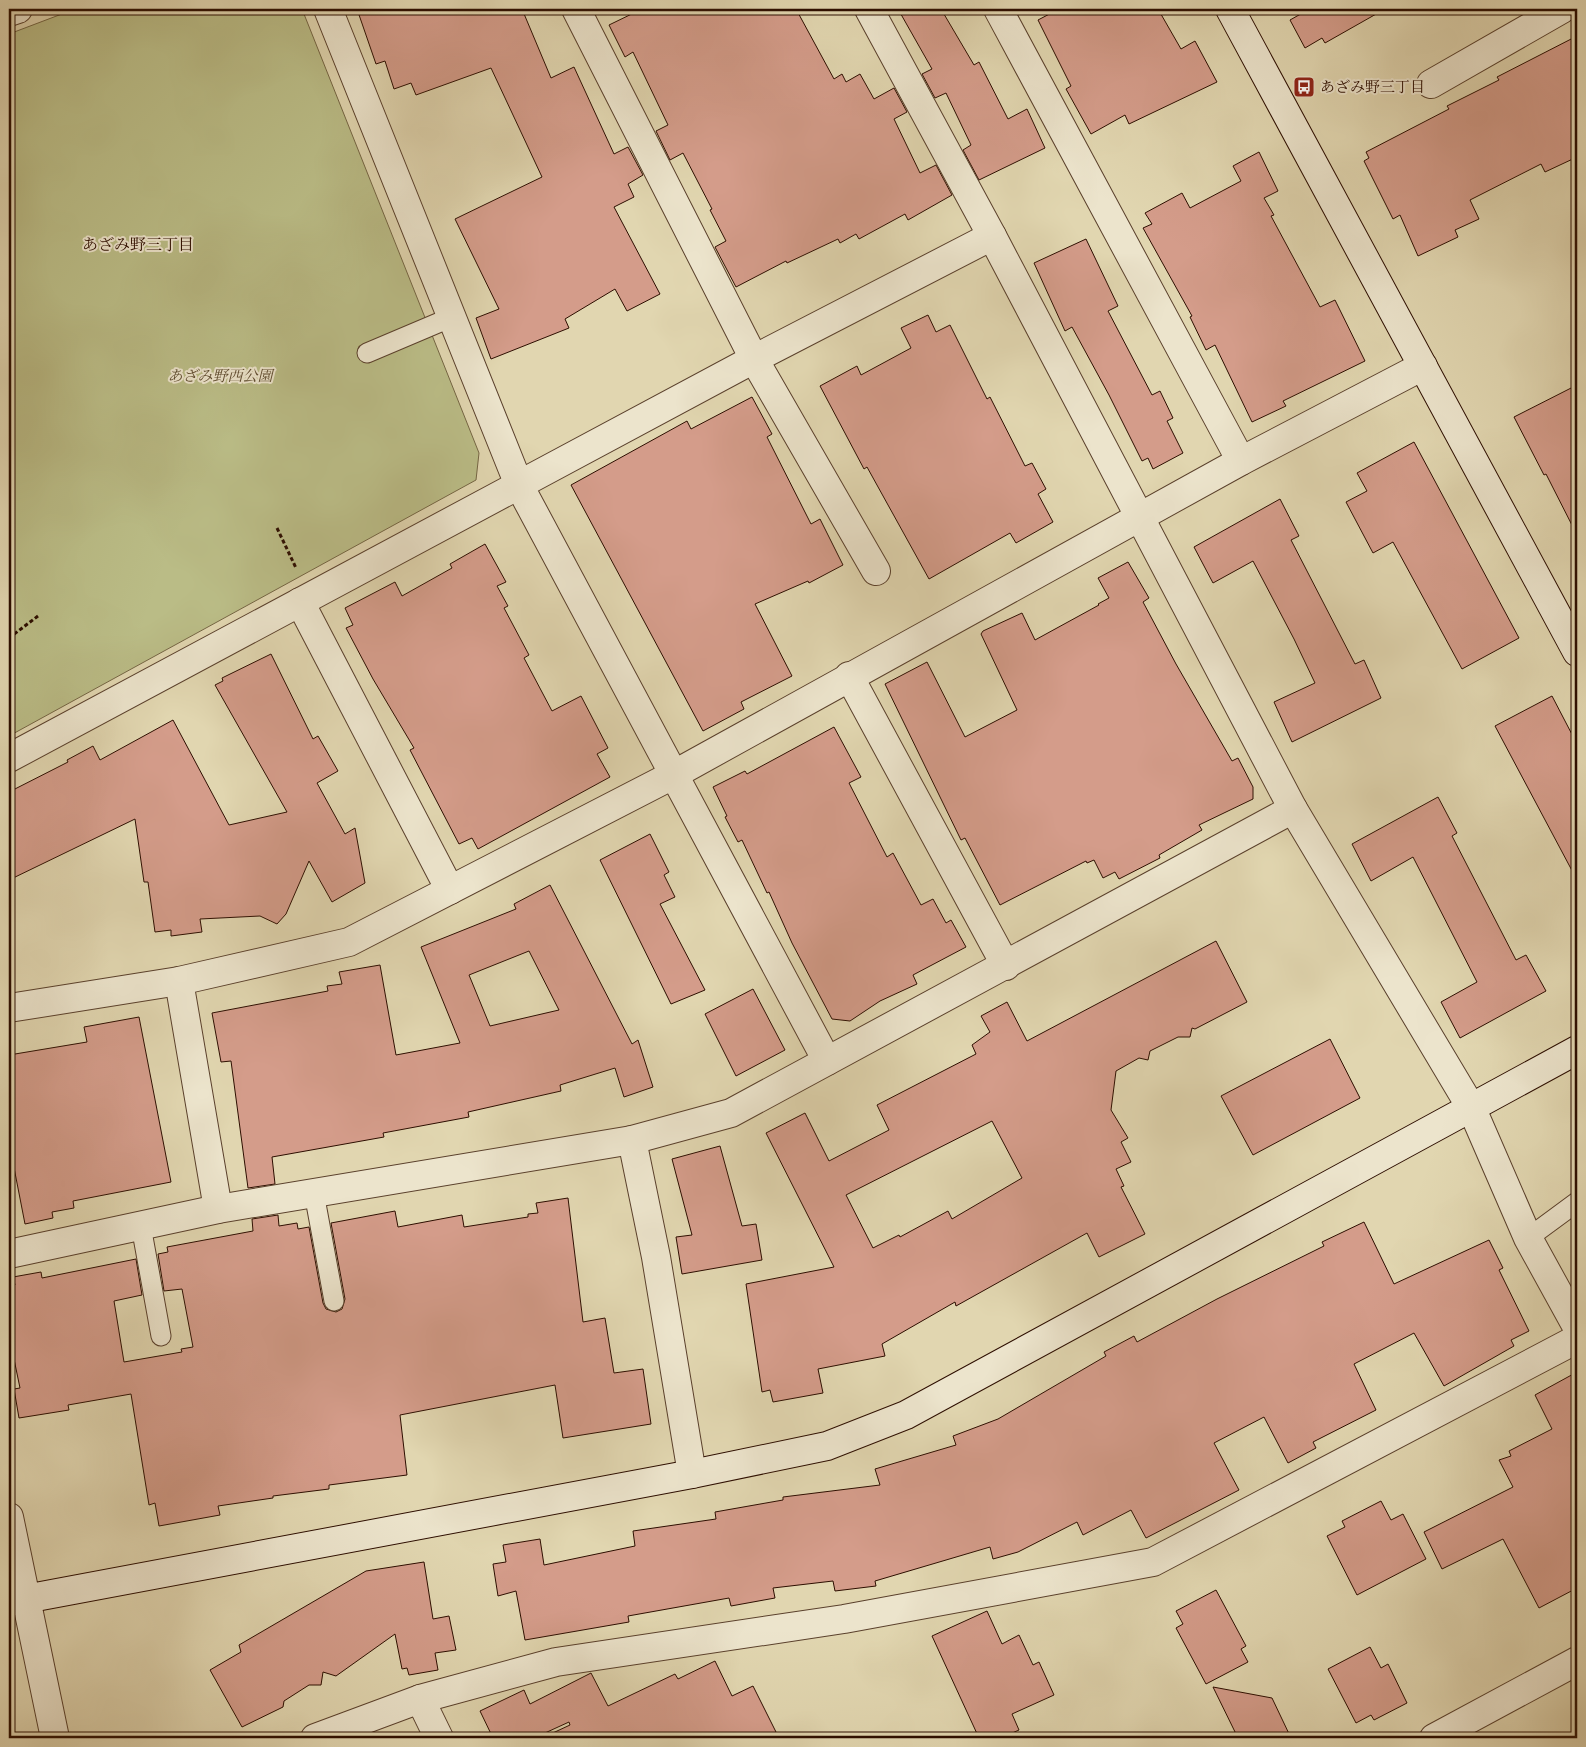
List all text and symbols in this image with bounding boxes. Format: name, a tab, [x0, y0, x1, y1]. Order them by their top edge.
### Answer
bus stop icon: あざみ野三丁目	[1292, 75, 1316, 99]
place label: あざみ野三丁目	[1320, 77, 1425, 97]
district label: あざみ野三丁目	[82, 234, 194, 256]
park label: あざみ野西公園	[167, 366, 275, 386]

